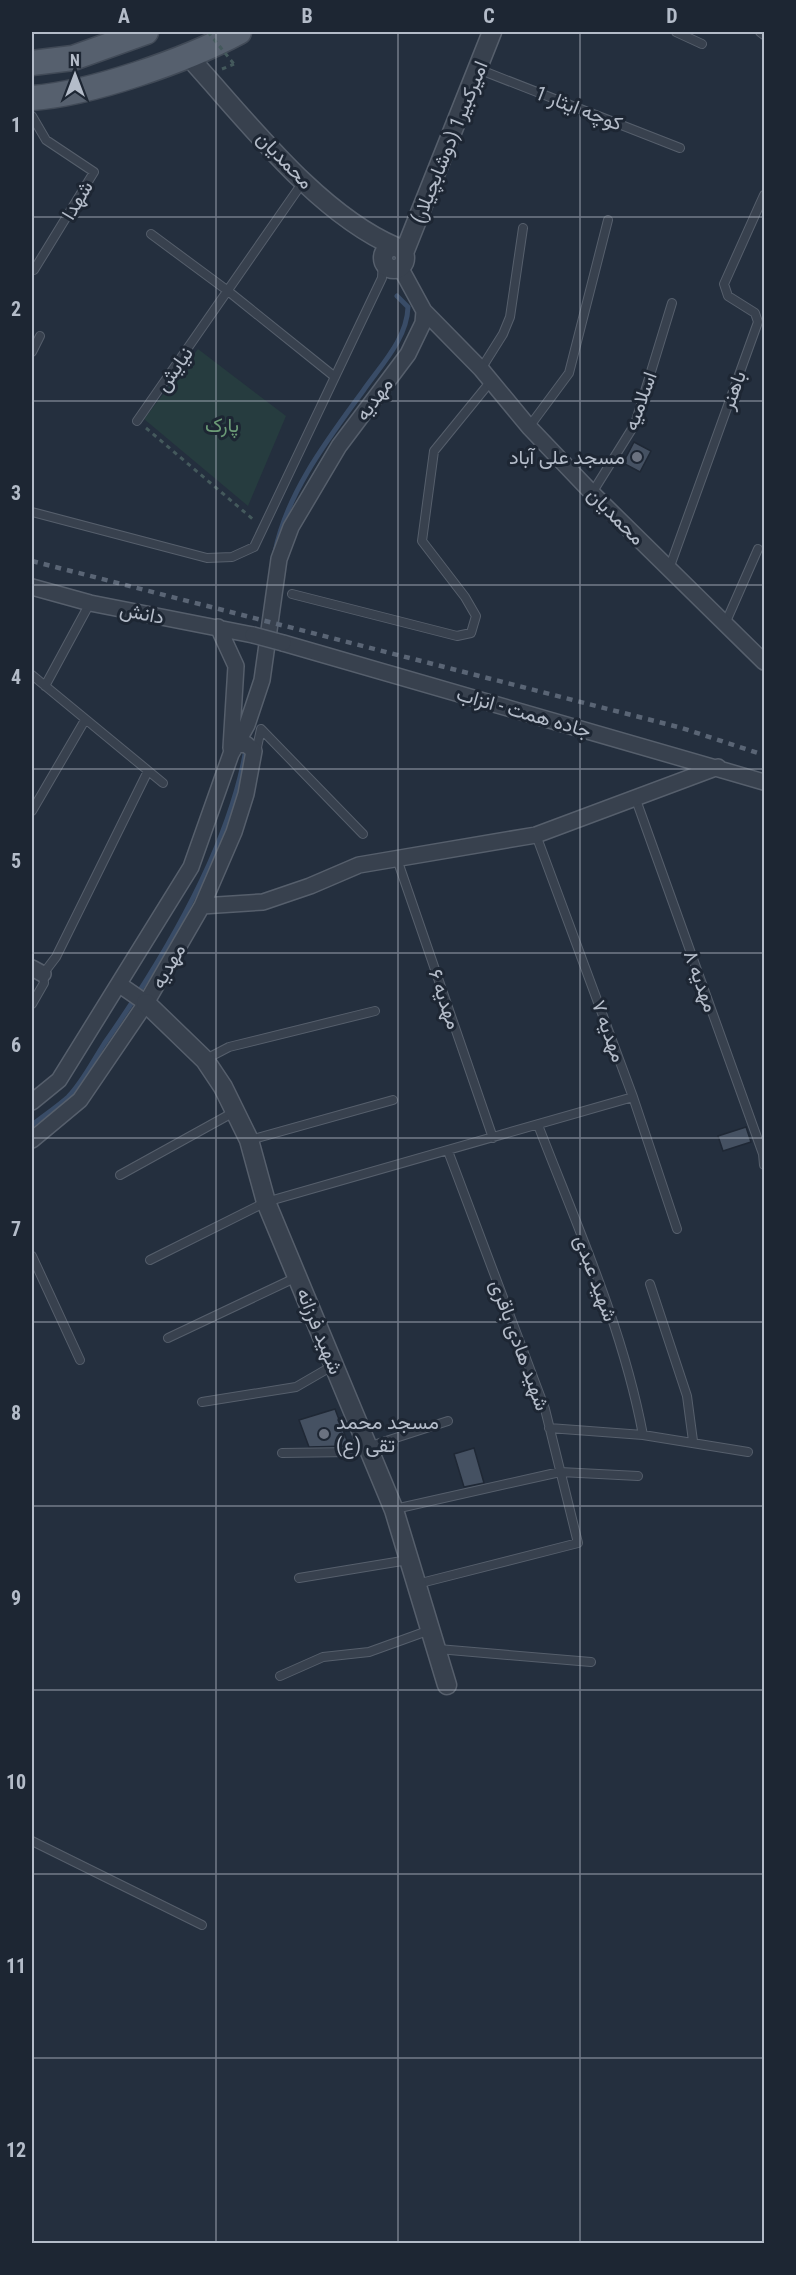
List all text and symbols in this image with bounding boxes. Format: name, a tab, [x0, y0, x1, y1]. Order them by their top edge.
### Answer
text: A	[118, 4, 130, 28]
text: B	[301, 4, 313, 28]
text: C	[483, 4, 495, 28]
text: D	[666, 4, 678, 28]
north arrow	[45, 45, 105, 105]
text: N	[70, 51, 80, 70]
street label: امیرکبیر1 (دوشابچیلار)	[405, 57, 494, 227]
street label: کوچه ایثار 1	[531, 80, 626, 137]
text: 1	[11, 113, 21, 137]
street label: محمدیان	[252, 126, 318, 194]
street label: شهدا	[56, 176, 99, 224]
text: 2	[11, 297, 21, 321]
street label: نیایش	[150, 342, 198, 396]
street label: باهنر	[715, 367, 752, 414]
street label: اسلاميه	[618, 368, 662, 434]
street label: مهدیه	[350, 373, 399, 426]
park label: پارک	[205, 413, 239, 439]
place label: مسجد علی آباد	[509, 445, 625, 469]
marker: مسجد علی آباد	[630, 450, 644, 464]
text: 3	[11, 481, 21, 505]
street label: محمدیان	[582, 482, 650, 550]
street label: دانش	[118, 597, 166, 629]
text: 4	[11, 665, 21, 689]
street label: جاده همت - انزاب	[454, 681, 594, 744]
text: 5	[11, 849, 21, 873]
street label: مهدیه	[146, 939, 191, 993]
street label: مهدیه ۸	[678, 947, 723, 1016]
street label: مهدیه ۶	[423, 966, 466, 1033]
street label: مهدیه ۷	[586, 997, 631, 1066]
text: 6	[11, 1033, 21, 1057]
text: 7	[11, 1217, 21, 1241]
street label: شهید عبدی	[568, 1231, 623, 1325]
street label: شهید هادی باقری	[484, 1276, 555, 1414]
street label: شهید فرزانه	[291, 1284, 348, 1378]
text: 8	[11, 1401, 21, 1425]
place label: مسجد محمد تقی (ع)	[336, 1410, 439, 1459]
marker: مسجد محمد تقی (ع)	[317, 1427, 331, 1441]
text: 9	[11, 1586, 21, 1610]
text: 10	[6, 1770, 26, 1794]
text: 11	[6, 1954, 26, 1978]
text: 12	[6, 2138, 26, 2162]

